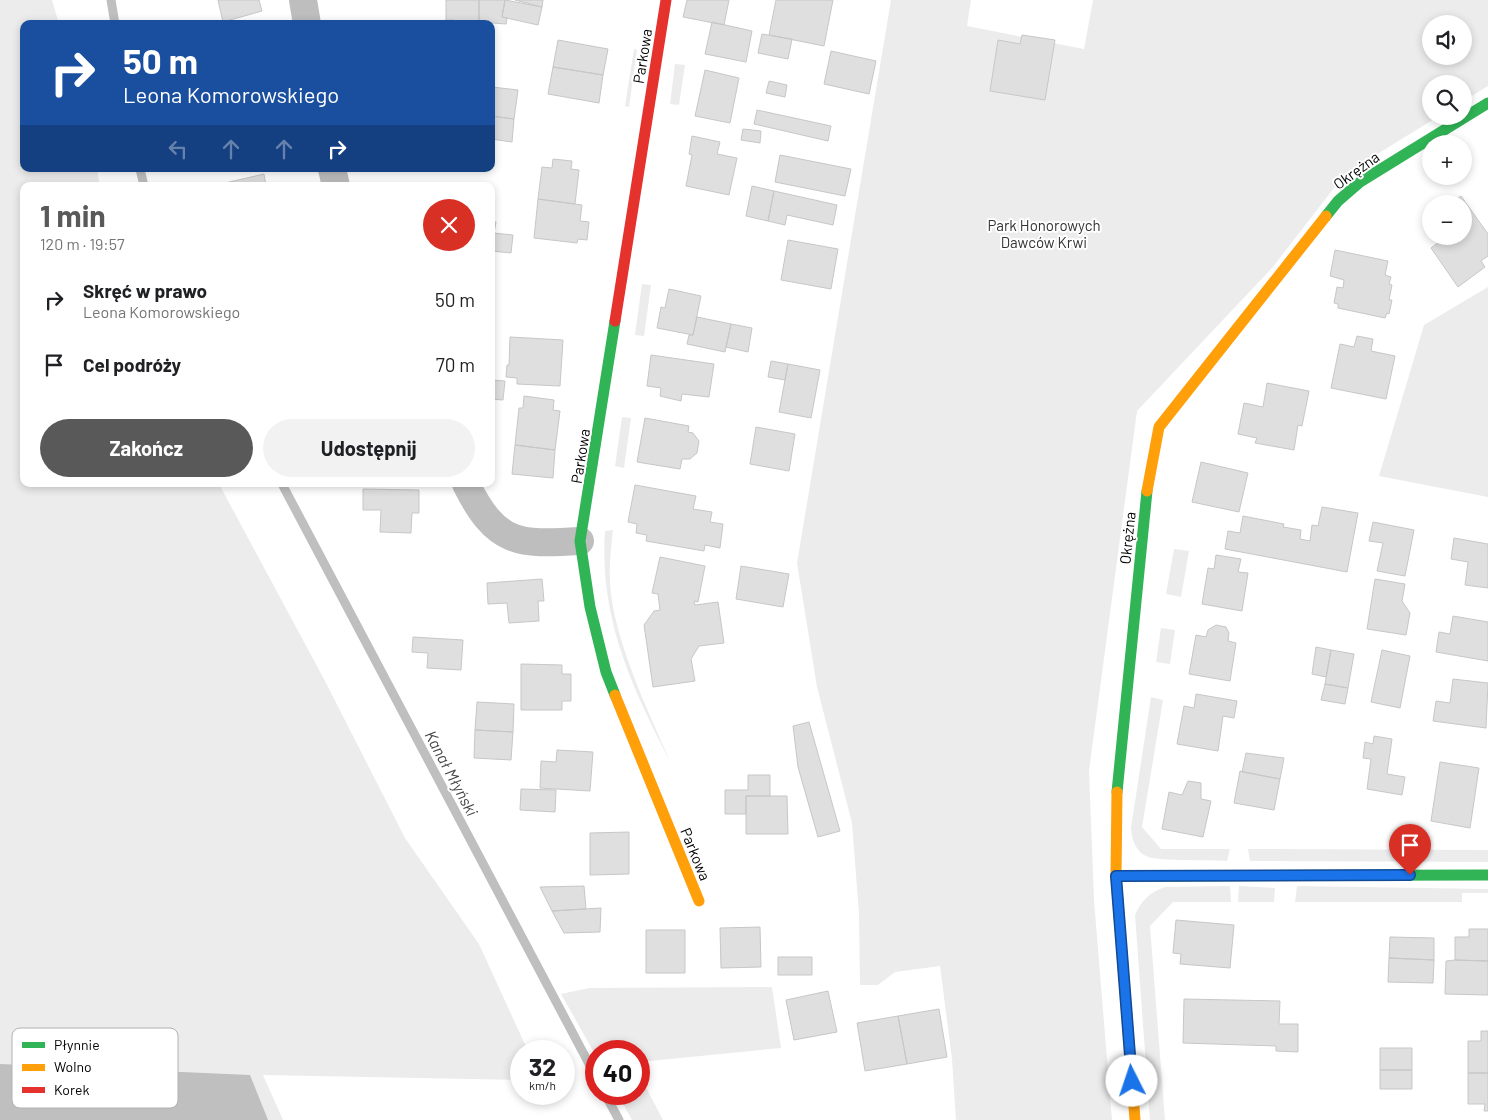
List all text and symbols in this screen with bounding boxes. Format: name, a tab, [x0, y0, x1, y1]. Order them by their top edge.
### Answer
map controls	[1422, 15, 1472, 245]
button: sound	[1422, 15, 1472, 65]
street label: Parkowa	[629, 27, 655, 85]
text: 50 m	[123, 39, 198, 81]
icon: right	[40, 40, 105, 105]
button: search	[1422, 75, 1472, 125]
text: Leona Komorowskiego	[123, 81, 339, 107]
icon: left	[164, 135, 192, 163]
icon: ahead	[217, 135, 245, 163]
icon: ahead	[270, 135, 298, 163]
icon: right	[323, 135, 351, 163]
button: +	[1422, 135, 1472, 185]
street label: Okrężna	[1329, 147, 1383, 193]
button: −	[1422, 195, 1472, 245]
text: 1 min	[40, 197, 106, 233]
button: close	[423, 199, 475, 251]
park label: Park Honorowych Dawców Krwi	[987, 216, 1101, 251]
text: 120 m · 19:57	[40, 234, 125, 253]
text: Skręć w prawo	[83, 279, 207, 302]
icon: right	[40, 286, 68, 314]
text: 50 m	[435, 288, 475, 311]
text: Leona Komorowskiego	[83, 302, 240, 321]
icon: arrive	[40, 351, 68, 379]
text: Cel podróży	[83, 353, 181, 376]
text: 70 m	[436, 353, 475, 376]
button: Zakończ	[40, 419, 253, 477]
button: Udostępnij	[263, 419, 475, 477]
street label: Parkowa	[567, 427, 593, 485]
street label: Okrężna	[1115, 511, 1139, 565]
water label: Kanał Młyński	[422, 727, 482, 819]
pin	[1389, 824, 1431, 875]
street label: Parkowa	[677, 825, 715, 883]
icon: arrive	[1396, 831, 1424, 859]
legend	[12, 1028, 178, 1108]
text: Płynnie	[54, 1036, 100, 1053]
speed limit sign: 40	[585, 1040, 650, 1105]
text: 32	[529, 1051, 556, 1081]
position arrow	[1105, 1054, 1157, 1106]
text: Wolno	[54, 1058, 92, 1075]
text: km/h	[529, 1078, 556, 1092]
text: Korek	[54, 1081, 89, 1098]

